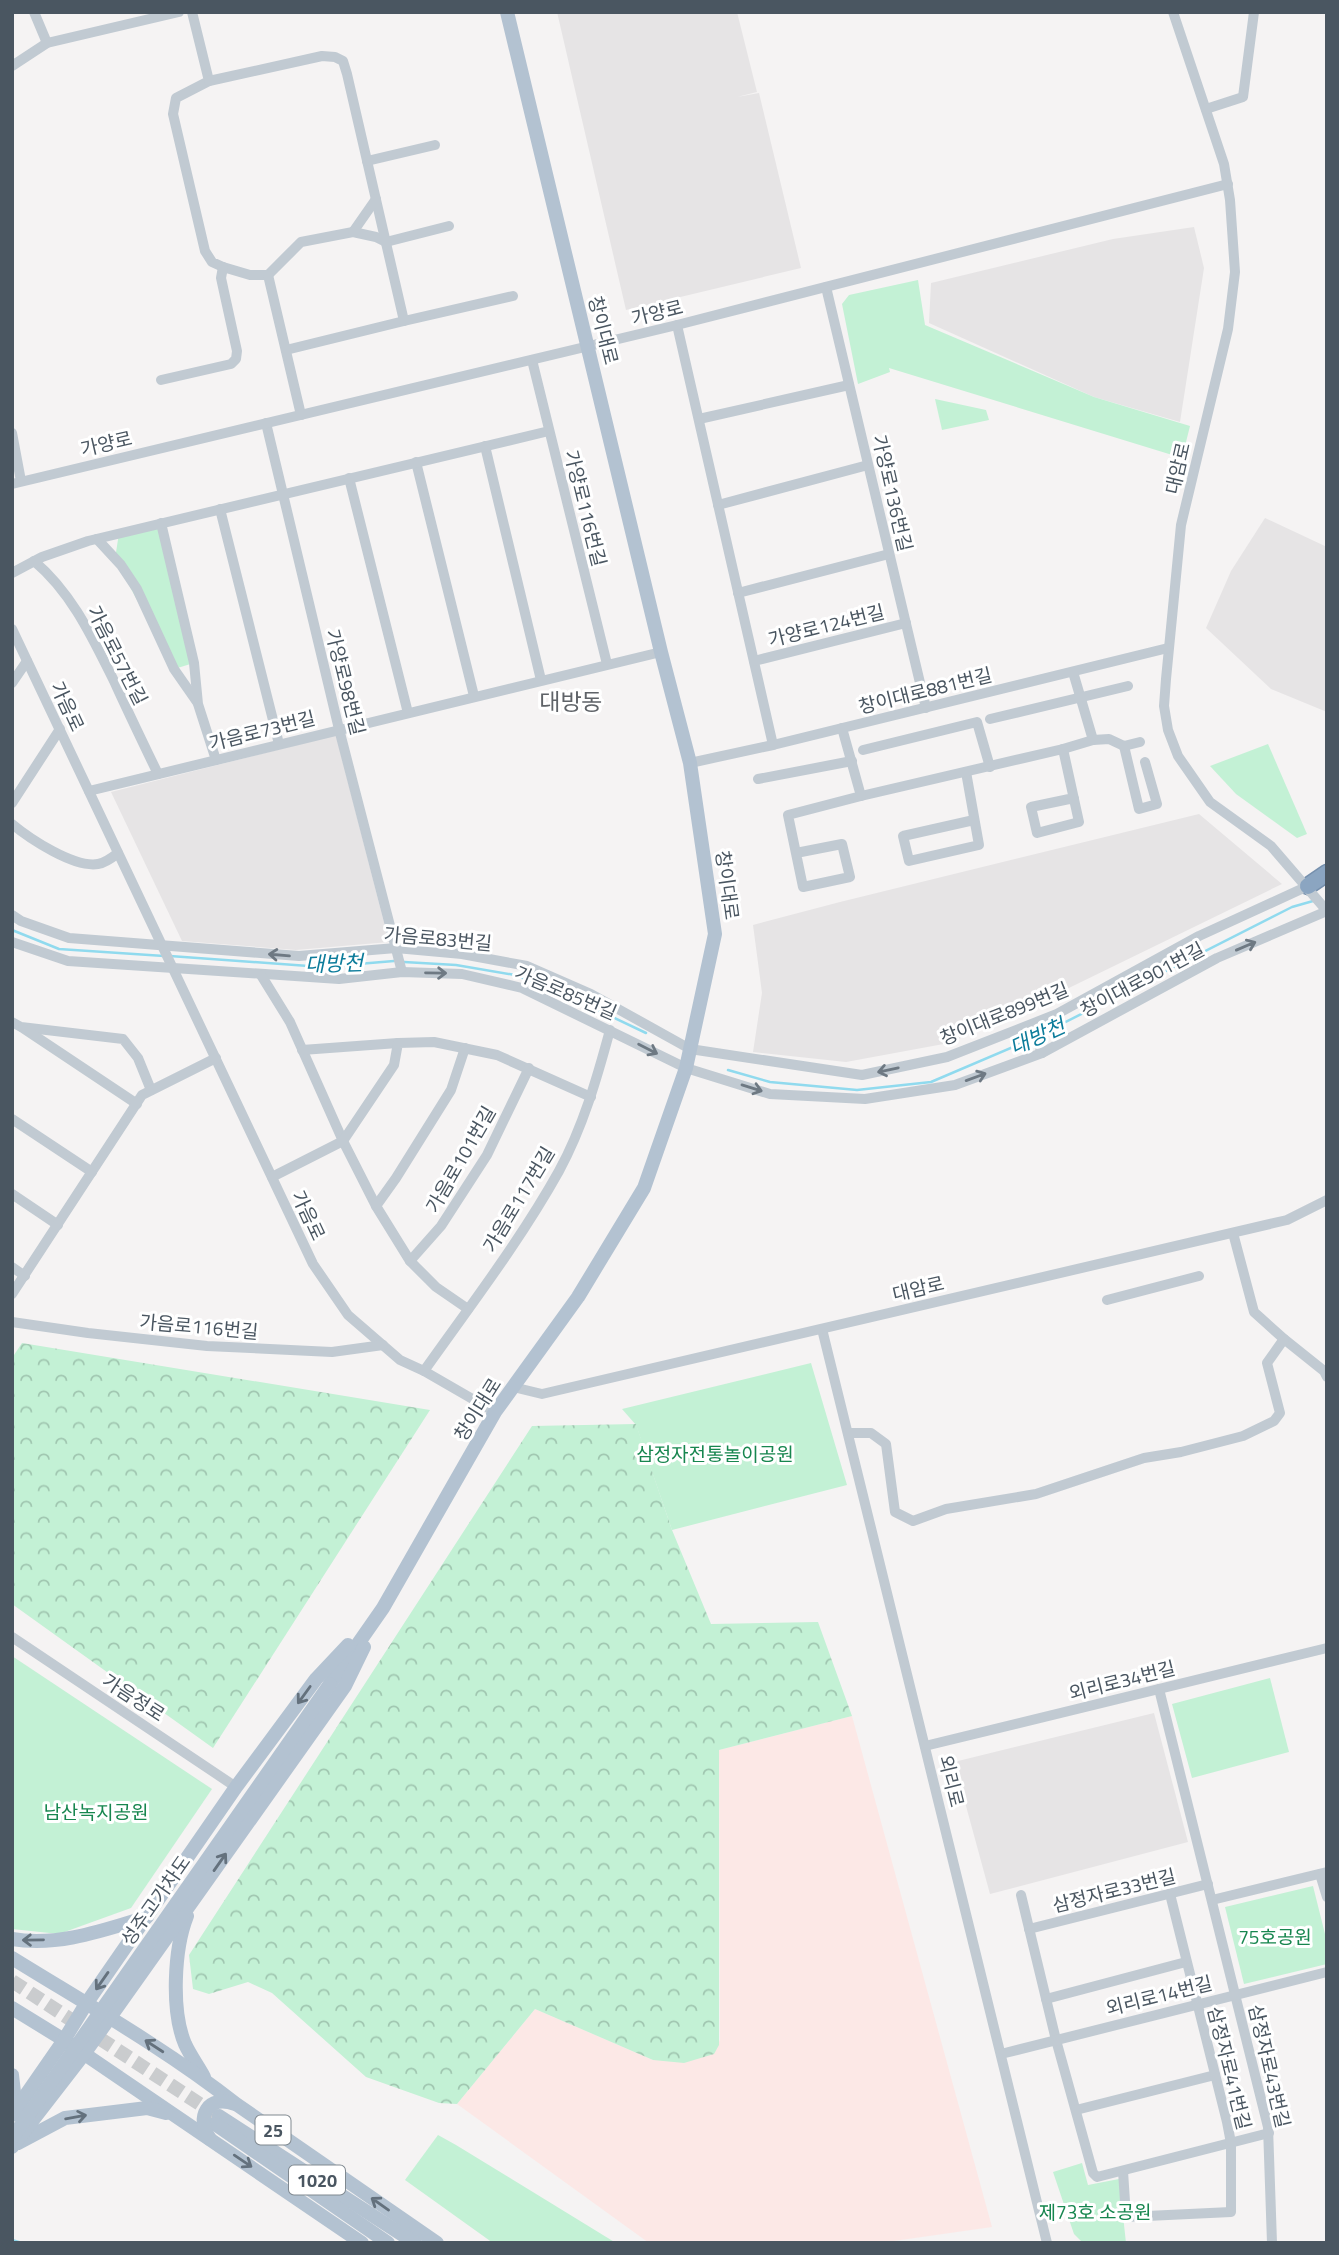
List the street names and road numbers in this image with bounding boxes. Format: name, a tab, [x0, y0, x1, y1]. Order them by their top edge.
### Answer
street label: 가양로	[628, 292, 686, 332]
street label: 창이대로	[581, 293, 627, 367]
street label: 가양로	[77, 423, 135, 463]
street label: 가양로136번길	[865, 432, 921, 554]
street label: 대암로	[1157, 439, 1197, 497]
street label: 가양로116번길	[557, 447, 615, 569]
street label: 가양로124번길	[765, 596, 887, 654]
street label: 가음로57번길	[80, 600, 156, 710]
street label: 가양로98번길	[319, 626, 373, 738]
street label: 창이대로881번길	[855, 659, 995, 721]
street label: 가음로	[44, 676, 92, 736]
street label: 가음로73번길	[206, 703, 318, 757]
street label: 창이대로	[709, 848, 747, 922]
street label: 가음로83번길	[383, 919, 493, 957]
street label: 창이대로901번길	[1075, 934, 1209, 1024]
street label: 가음로85번길	[510, 957, 622, 1027]
street label: 창이대로899번길	[935, 974, 1073, 1052]
street label: 가음로101번길	[418, 1100, 502, 1218]
street label: 가음로117번길	[475, 1140, 561, 1258]
street label: 가음로	[285, 1185, 333, 1245]
street label: 대암로	[889, 1268, 947, 1308]
street label: 가음로116번길	[138, 1306, 260, 1346]
street label: 창이대로	[446, 1372, 508, 1446]
street label: 외리로34번길	[1066, 1653, 1178, 1707]
street label: 가음정로	[97, 1666, 171, 1728]
street label: 외리로	[932, 1752, 972, 1810]
street label: 성주고가차도	[113, 1849, 197, 1951]
street label: 삼정자로33번길	[1049, 1861, 1179, 1919]
street label: 외리로14번길	[1103, 1968, 1215, 2022]
street label: 삼정자로43번길	[1242, 2001, 1298, 2131]
street label: 삼정자로41번길	[1201, 2003, 1259, 2133]
road number: 25	[256, 2116, 290, 2144]
road number: 1020	[289, 2166, 345, 2194]

